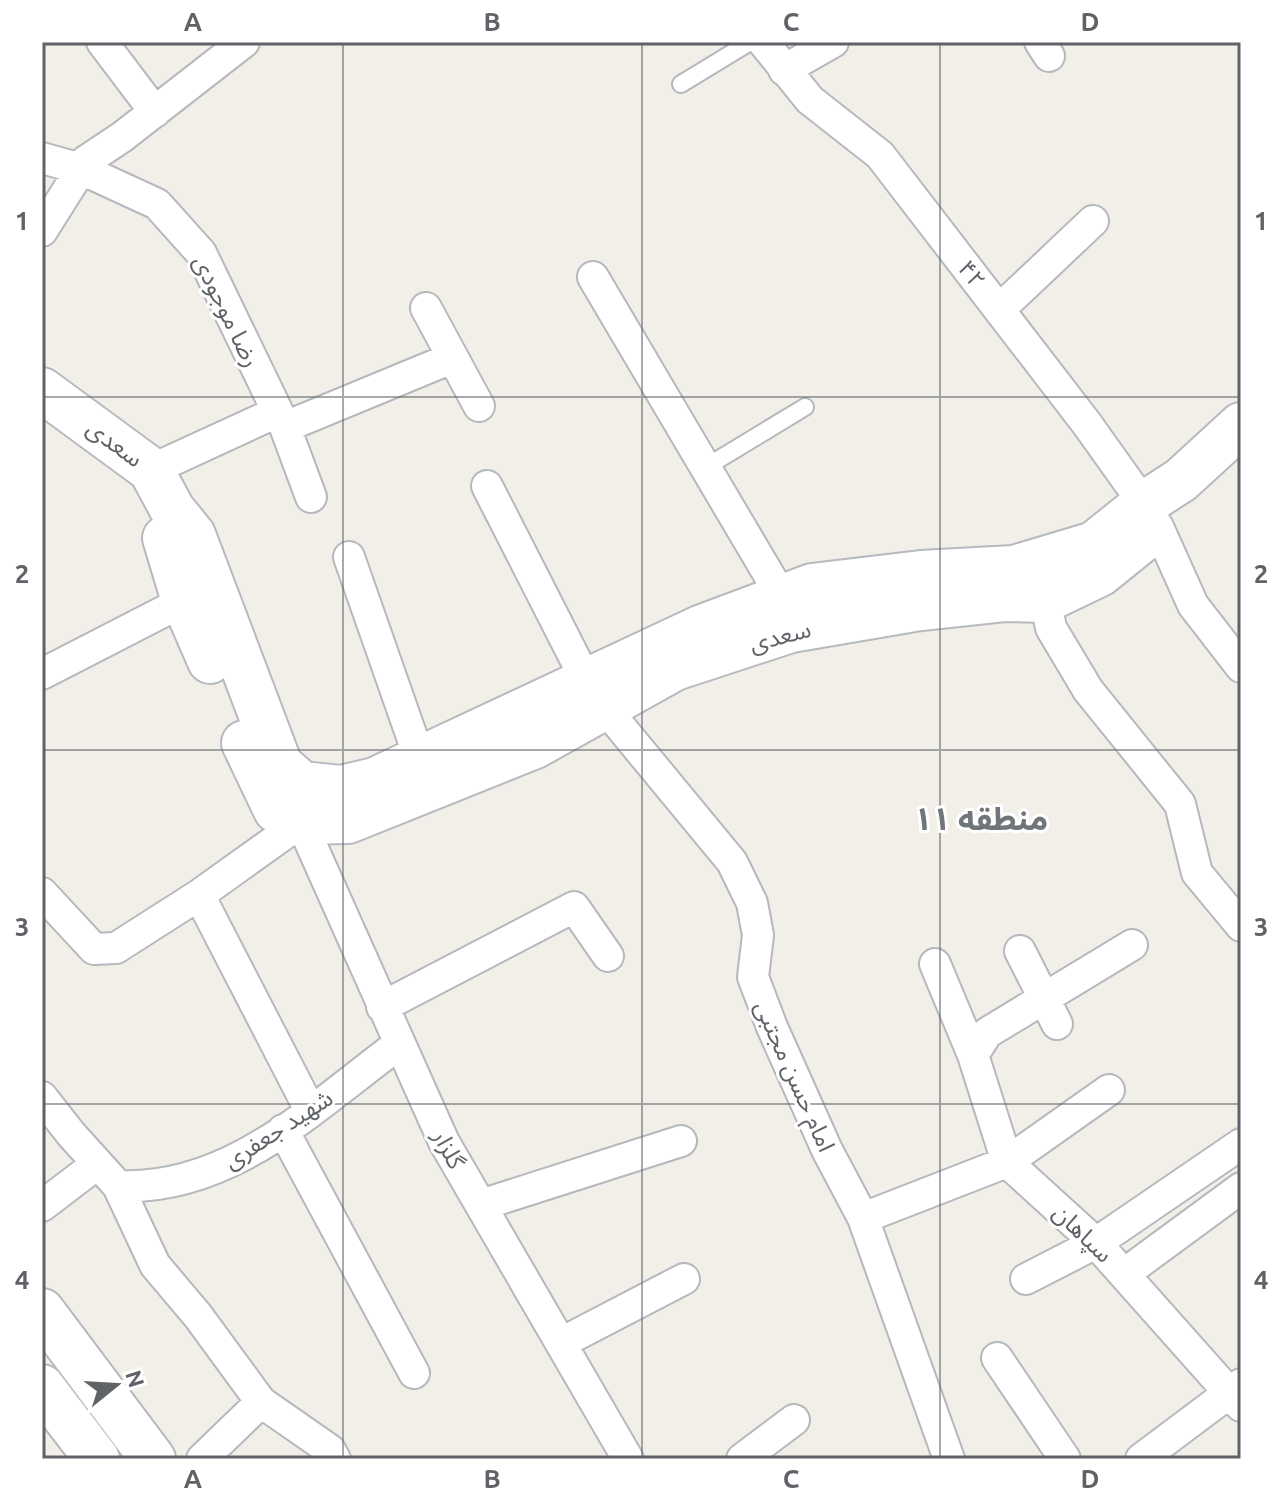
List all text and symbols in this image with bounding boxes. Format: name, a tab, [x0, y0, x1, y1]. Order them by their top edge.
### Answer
text: A	[184, 7, 203, 36]
text: B	[483, 7, 501, 36]
text: C	[783, 7, 800, 36]
text: D	[1081, 7, 1099, 36]
text: 1	[15, 206, 29, 235]
text: 1	[1254, 206, 1268, 235]
street label: رضا موجودی	[187, 251, 266, 372]
street label: ۴۲	[953, 255, 991, 293]
street label: سعدی	[81, 414, 148, 473]
text: 2	[15, 559, 29, 588]
text: 2	[1254, 559, 1268, 588]
street label: سعدی	[746, 615, 814, 658]
district label: منطقه ۱۱	[914, 800, 1048, 836]
text: 3	[15, 912, 29, 941]
text: 3	[1254, 912, 1268, 941]
street label: امام حسن مجتبی	[745, 996, 840, 1158]
street label: شهید جعفری	[218, 1084, 338, 1175]
street label: گلزار	[426, 1124, 471, 1175]
street label: سپاهان	[1046, 1198, 1118, 1269]
text: 4	[15, 1265, 29, 1294]
text: 4	[1254, 1265, 1268, 1294]
north arrow	[76, 1345, 156, 1425]
text: N	[121, 1367, 150, 1390]
text: A	[184, 1464, 203, 1493]
text: B	[483, 1464, 501, 1493]
text: C	[783, 1464, 800, 1493]
text: D	[1081, 1464, 1099, 1493]

